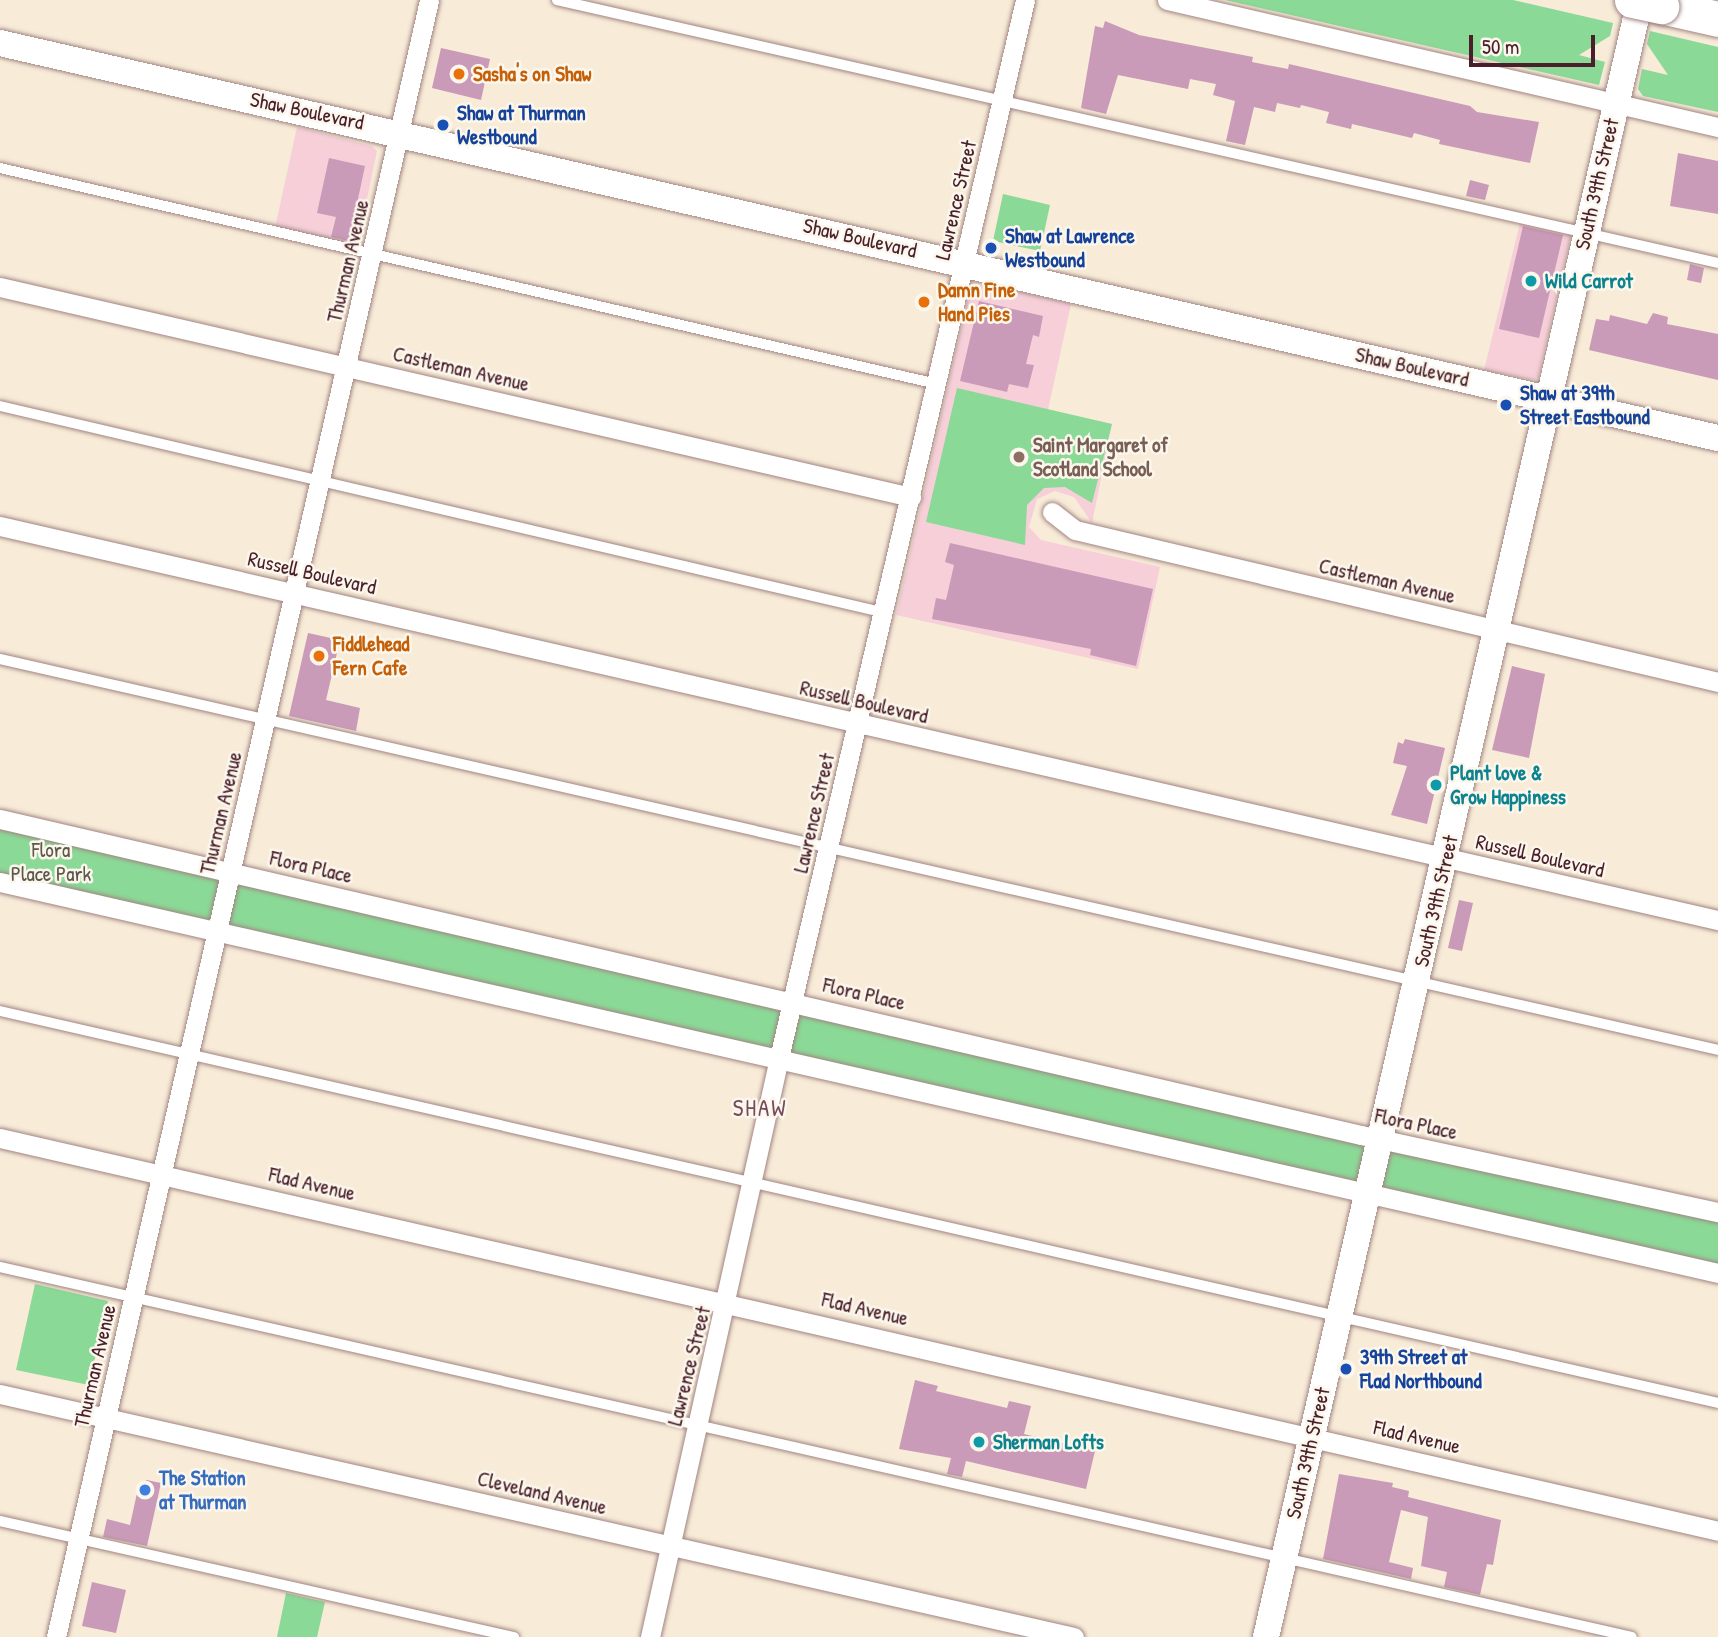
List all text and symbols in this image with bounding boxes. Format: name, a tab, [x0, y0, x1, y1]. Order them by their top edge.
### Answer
scale bar	[1473, 21, 1599, 65]
text: 50 m	[1482, 32, 1519, 61]
place label: Sasha's on Shaw	[473, 61, 592, 87]
marker: Sasha's on Shaw	[451, 66, 467, 82]
street label: Shaw Boulevard	[248, 87, 366, 135]
place label: Shaw at Thurman Westbound	[457, 100, 586, 150]
street label: South 39th Street	[1570, 116, 1624, 252]
marker: Shaw at Thurman Westbound	[435, 117, 451, 133]
street label: Lawrence Street	[930, 138, 982, 262]
street label: Thurman Avenue	[322, 197, 374, 325]
street label: Shaw Boulevard	[801, 213, 919, 263]
place label: Shaw at Lawrence Westbound	[1005, 223, 1135, 273]
marker: Shaw at Lawrence Westbound	[983, 240, 999, 256]
place label: Wild Carrot	[1545, 268, 1633, 294]
marker: Wild Carrot	[1523, 273, 1539, 289]
place label: Damn Fine Hand Pies	[938, 277, 1015, 327]
marker: Damn Fine Hand Pies	[916, 294, 932, 310]
street label: Castleman Avenue	[390, 341, 532, 397]
street label: Shaw Boulevard	[1353, 342, 1471, 392]
place label: Shaw at 39th Street Eastbound	[1520, 380, 1650, 430]
marker: Shaw at 39th Street Eastbound	[1498, 397, 1514, 413]
place label: Saint Margaret of Scotland School	[1033, 432, 1168, 482]
marker: Saint Margaret of Scotland School	[1011, 449, 1027, 465]
street label: Russell Boulevard	[245, 546, 379, 600]
street label: Castleman Avenue	[1316, 553, 1458, 609]
place label: Fiddlehead Fern Cafe	[333, 631, 410, 681]
marker: Fiddlehead Fern Cafe	[311, 648, 327, 664]
street label: Russell Boulevard	[797, 675, 931, 729]
street label: Thurman Avenue	[195, 749, 247, 877]
street label: Lawrence Street	[788, 751, 840, 875]
place label: Plant love & Grow Happiness	[1450, 760, 1566, 810]
marker: Plant love & Grow Happiness	[1428, 777, 1444, 793]
street label: Russell Boulevard	[1473, 829, 1607, 883]
street label: South 39th Street	[1409, 833, 1463, 969]
park label: Flora Place Park	[11, 837, 91, 887]
street label: Flora Place	[267, 845, 355, 889]
street label: Flora Place	[820, 972, 908, 1016]
district label: SHAW	[733, 1094, 787, 1122]
street label: Flora Place	[1373, 1103, 1459, 1145]
street label: Flad Avenue	[266, 1162, 358, 1206]
street label: Flad Avenue	[819, 1287, 911, 1331]
street label: Thurman Avenue	[69, 1302, 121, 1430]
street label: Lawrence Street	[662, 1304, 716, 1428]
place label: 39th Street at Flad Northbound	[1360, 1344, 1482, 1394]
marker: 39th Street at Flad Northbound	[1338, 1361, 1354, 1377]
street label: South 39th Street	[1281, 1385, 1335, 1521]
street label: Flad Avenue	[1371, 1415, 1463, 1459]
place label: Sherman Lofts	[993, 1429, 1104, 1455]
marker: Sherman Lofts	[971, 1434, 987, 1450]
place label: The Station at Thurman	[159, 1465, 246, 1515]
street label: Cleveland Avenue	[475, 1466, 609, 1520]
marker: The Station at Thurman	[137, 1482, 153, 1498]

